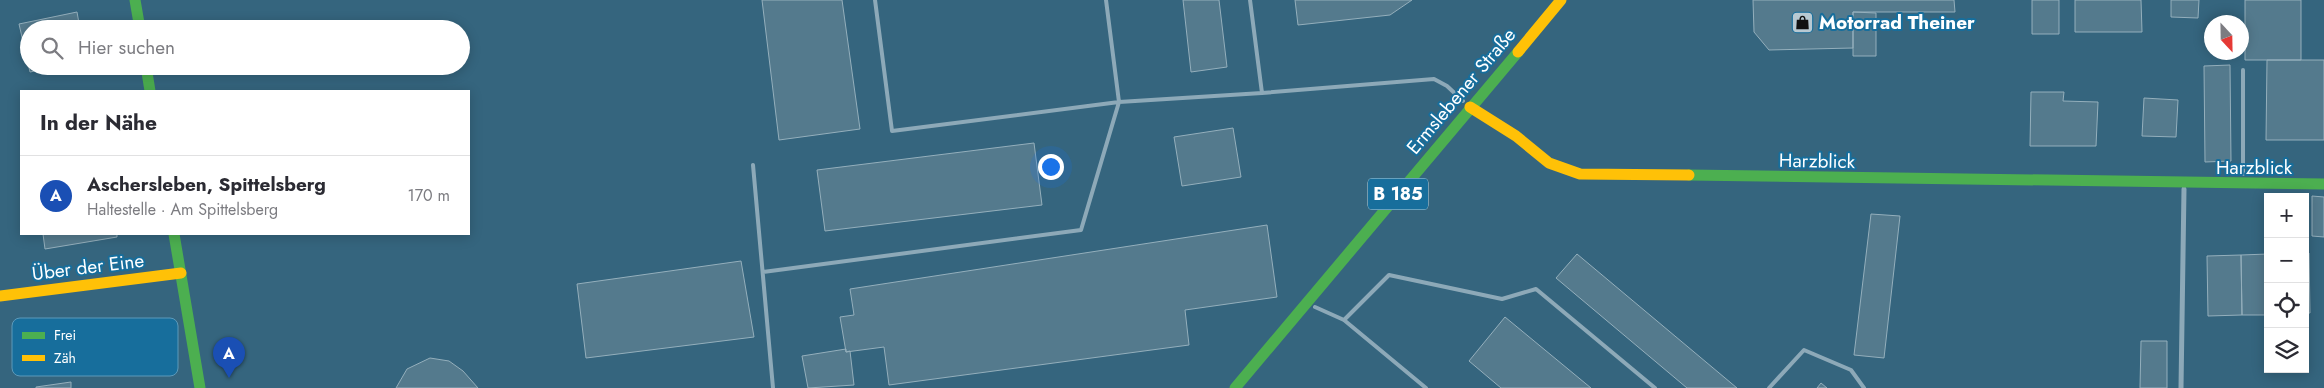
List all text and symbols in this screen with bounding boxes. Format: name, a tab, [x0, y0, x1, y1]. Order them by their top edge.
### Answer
place label: Motorrad Theiner	[1819, 9, 1975, 36]
shop icon: Motorrad Theiner	[1791, 10, 1815, 34]
north arrow	[2204, 15, 2249, 60]
search box	[20, 20, 470, 75]
street label: Ermslebener Straße	[1400, 22, 1522, 160]
icon: search	[38, 34, 66, 62]
text: Hier suchen	[78, 34, 175, 61]
text: In der Nähe	[40, 108, 157, 138]
street label: Harzblick	[1779, 147, 1856, 175]
your location	[1038, 154, 1064, 180]
street label: Harzblick	[2216, 154, 2293, 181]
text: Aschersleben, Spittelsberg	[87, 171, 326, 198]
road number: B 185	[1368, 178, 1428, 210]
text: A	[50, 184, 62, 207]
text: 170 m	[408, 184, 450, 207]
map controls	[2264, 193, 2309, 373]
button: +	[2264, 193, 2309, 238]
text: Haltestelle · Am Spittelsberg	[87, 198, 278, 221]
button: −	[2264, 238, 2309, 283]
street label: Über der Eine	[30, 247, 146, 287]
button: locate	[2264, 283, 2309, 328]
legend	[12, 318, 178, 376]
text: Frei	[54, 325, 76, 345]
button: layers	[2264, 328, 2309, 373]
pin: A	[213, 337, 245, 378]
text: Zäh	[54, 348, 76, 368]

